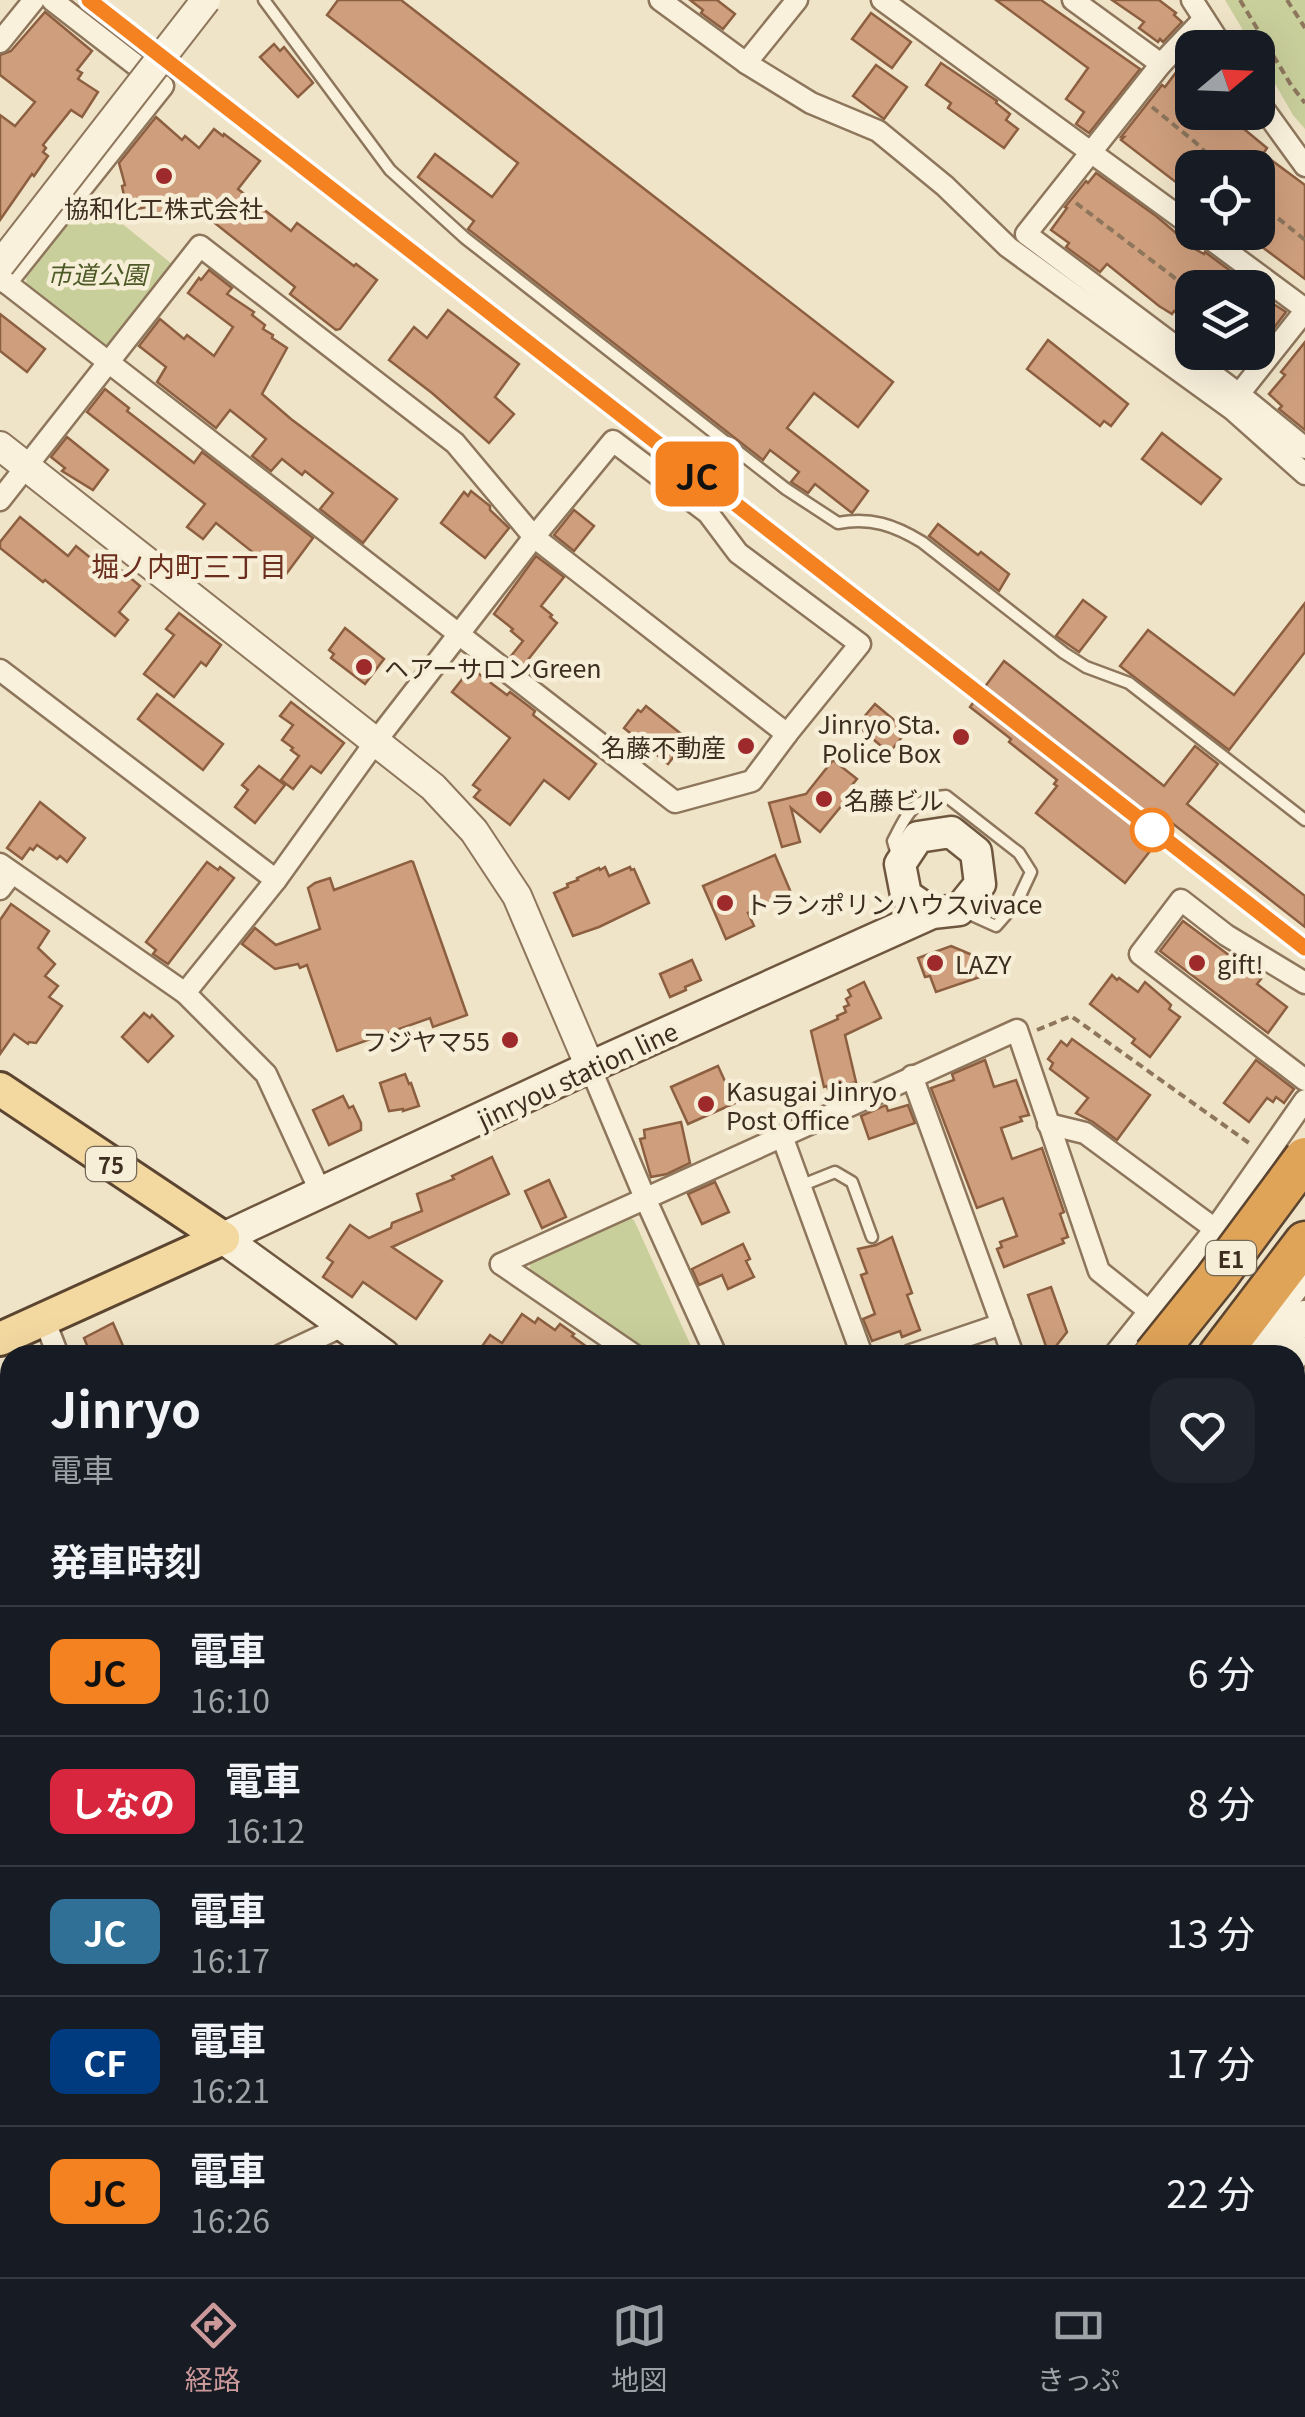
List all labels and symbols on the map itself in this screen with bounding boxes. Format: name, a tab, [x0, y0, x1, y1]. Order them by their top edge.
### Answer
north arrow	[1175, 30, 1275, 130]
marker: 協和化工株式会社	[153, 165, 175, 187]
place label: 協和化工株式会社	[64, 189, 264, 225]
park label: 市道公園	[47, 255, 150, 291]
line badge: JC	[652, 442, 742, 506]
district label: 堀ノ内町三丁目	[91, 545, 287, 585]
place label: ヘアーサロンGreen	[384, 649, 602, 685]
marker: ヘアーサロンGreen	[353, 656, 375, 678]
place label: Jinryo Sta. Police Box	[818, 705, 942, 770]
marker: Jinryo Sta. Police Box	[950, 726, 972, 748]
place label: 名藤不動産	[601, 728, 726, 764]
marker: 名藤不動産	[735, 735, 757, 757]
place label: 名藤ビル	[844, 781, 944, 817]
marker: 名藤ビル	[813, 788, 835, 810]
unlabelled marker	[1131, 809, 1173, 851]
place label: トランポリンハウスvivace	[745, 885, 1042, 921]
marker: トランポリンハウスvivace	[714, 892, 736, 914]
place label: LAZY	[955, 945, 1012, 981]
place label: gift!	[1217, 945, 1264, 981]
marker: LAZY	[924, 952, 946, 974]
marker: gift!	[1186, 952, 1208, 974]
street label: jinryou station line	[469, 1012, 683, 1137]
place label: フジヤマ55	[362, 1022, 490, 1058]
marker: フジヤマ55	[499, 1029, 521, 1051]
place label: Kasugai Jinryo Post Office	[726, 1072, 897, 1137]
marker: Kasugai Jinryo Post Office	[695, 1093, 717, 1115]
road number: 75	[86, 1147, 136, 1181]
road number: E1	[1206, 1241, 1256, 1275]

